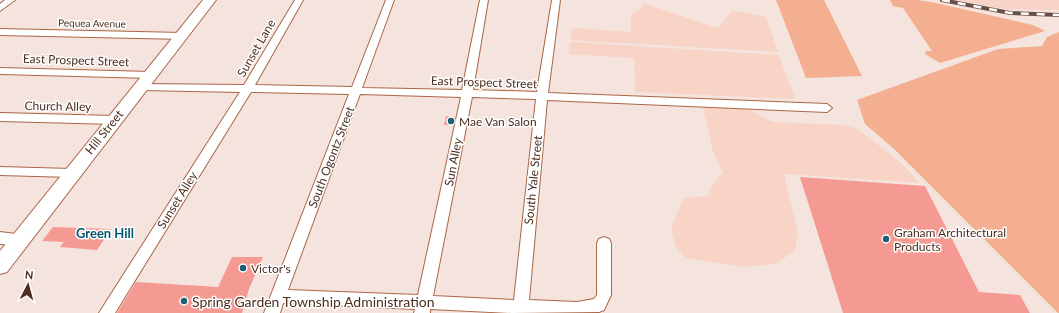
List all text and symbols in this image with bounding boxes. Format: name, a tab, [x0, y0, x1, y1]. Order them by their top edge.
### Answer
street label: Pequea Avenue	[58, 16, 126, 30]
street label: Sunset Lane	[234, 17, 278, 79]
street label: East Prospect Street	[23, 51, 130, 69]
street label: East Prospect Street	[431, 73, 538, 91]
street label: Church Alley	[24, 98, 92, 114]
street label: South Ogontz Street	[305, 104, 358, 210]
street label: Hill Street	[82, 106, 127, 157]
place label: Mae Van Salon	[459, 114, 537, 129]
marker: Mae Van Salon	[446, 116, 456, 126]
street label: South Yale Street	[521, 134, 545, 225]
street label: Sun Alley	[441, 136, 465, 187]
street label: Sunset Alley	[154, 168, 201, 231]
district label: Green Hill	[76, 225, 134, 241]
place label: Graham Architectural Products	[894, 225, 1006, 254]
marker: Graham Architectural Products	[881, 234, 891, 244]
place label: Victor's	[251, 261, 291, 276]
marker: Victor's	[238, 263, 248, 273]
north arrow	[8, 265, 48, 305]
text: N	[24, 268, 34, 281]
place label: Spring Garden Township Administration	[192, 293, 435, 310]
marker: Spring Garden Township Administration	[179, 296, 189, 306]

